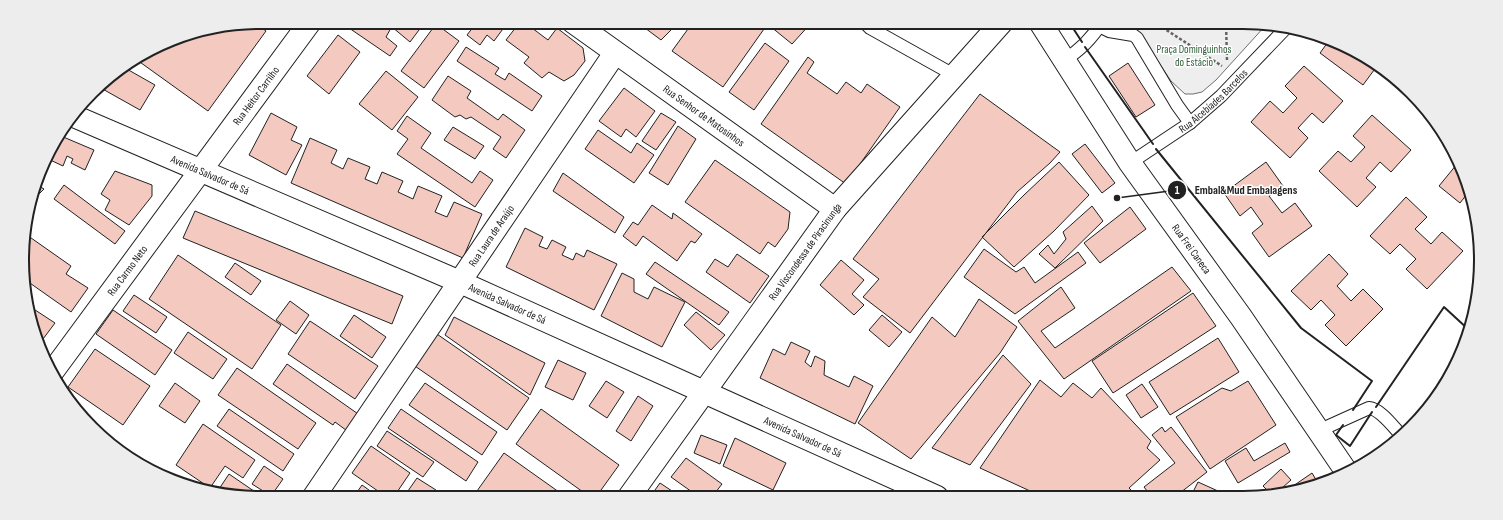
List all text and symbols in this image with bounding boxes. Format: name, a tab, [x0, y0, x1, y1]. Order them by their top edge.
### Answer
park label: Praça Dominguinhos do Estácio	[1157, 43, 1231, 69]
street label: Rua Heitor Carrilho	[230, 64, 282, 128]
street label: Rua Alcebíades Barcelos	[1176, 66, 1250, 136]
street label: Rua Senhor de Matosinhos	[660, 82, 747, 149]
street label: Avenida Salvador de Sá	[168, 152, 251, 198]
callout: Embal&Mud Embalagens	[1167, 178, 1306, 202]
text: 1	[1175, 183, 1180, 198]
text: Embal&Mud Embalagens	[1195, 183, 1298, 198]
street label: Rua Viscondessa de Piracinunga	[766, 200, 844, 303]
street label: Rua Laura de Araújo	[466, 202, 517, 269]
street label: Rua Frei Caneca	[1169, 222, 1214, 276]
street label: Rua Carmo Neto	[105, 242, 151, 298]
street label: Avenida Salvador de Sá	[465, 280, 548, 327]
street label: Avenida Salvador de Sá	[761, 413, 843, 460]

